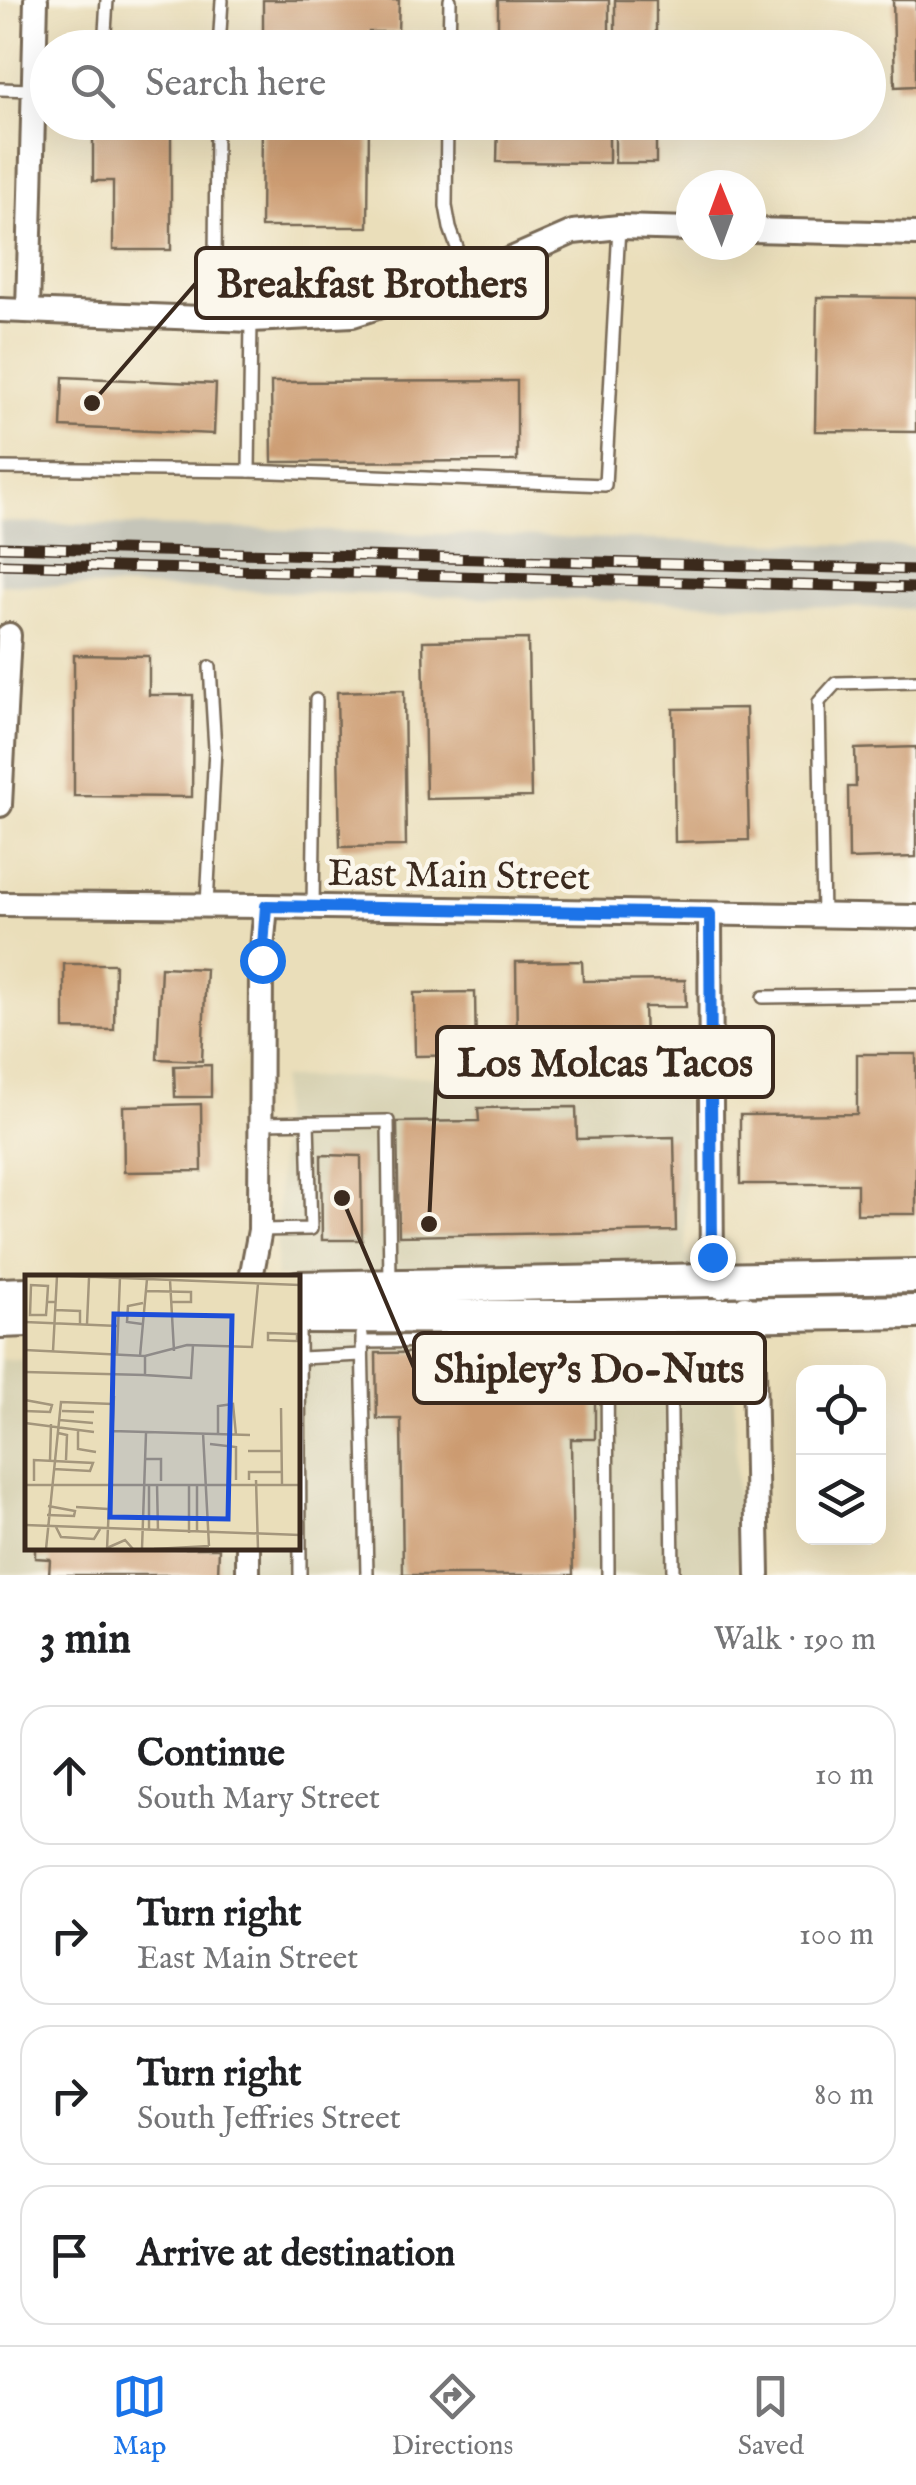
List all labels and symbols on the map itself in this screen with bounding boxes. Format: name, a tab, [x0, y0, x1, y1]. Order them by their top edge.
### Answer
north arrow	[676, 170, 766, 260]
callout: Breakfast Brothers	[196, 248, 547, 318]
text: Breakfast Brothers	[216, 261, 528, 312]
street label: East Main Street	[327, 851, 591, 903]
route start	[240, 938, 286, 984]
callout: Los Molcas Tacos	[437, 1027, 773, 1097]
text: Los Molcas Tacos	[457, 1040, 753, 1091]
route end	[690, 1235, 736, 1281]
inset map	[25, 1275, 300, 1550]
callout: Shipley's Do-Nuts	[414, 1333, 765, 1403]
text: Shipley's Do-Nuts	[434, 1346, 744, 1397]

